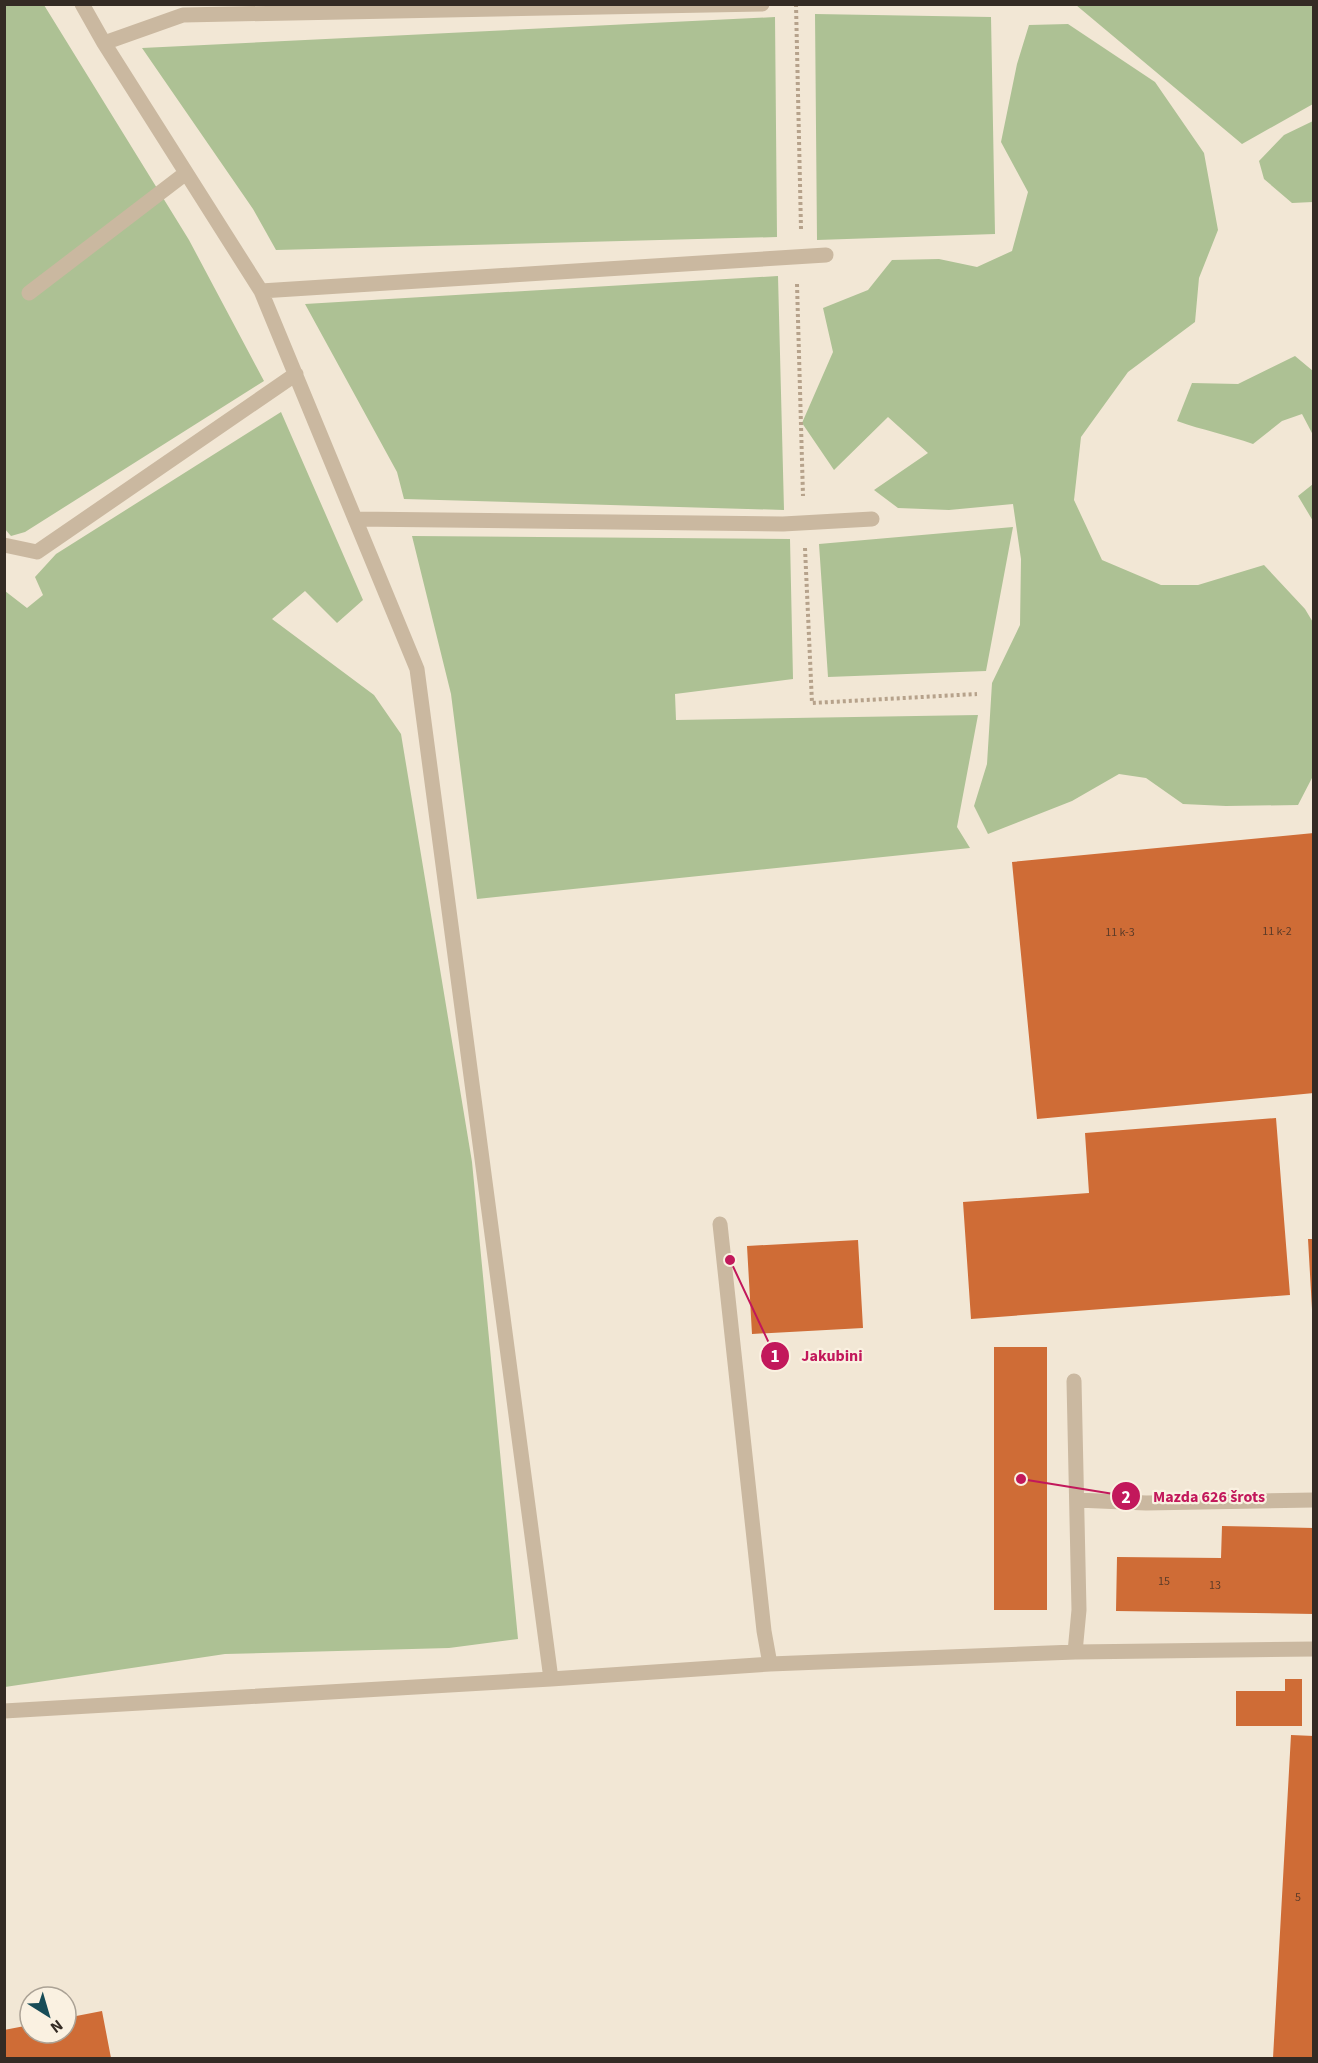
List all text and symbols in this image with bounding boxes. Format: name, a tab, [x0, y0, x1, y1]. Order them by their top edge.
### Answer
house number: 11 k-2	[1262, 923, 1292, 940]
house number: 11 k-3	[1105, 924, 1135, 941]
callout: Jakubini	[760, 1339, 875, 1373]
text: 1	[770, 1344, 780, 1369]
text: Jakubini	[801, 1345, 863, 1367]
callout: Mazda 626 šrots	[1111, 1479, 1277, 1513]
text: 2	[1121, 1485, 1131, 1510]
text: Mazda 626 šrots	[1153, 1486, 1265, 1508]
house number: 15	[1158, 1573, 1170, 1590]
house number: 13	[1209, 1577, 1221, 1594]
house number: 5	[1295, 1889, 1301, 1906]
north arrow	[18, 1985, 78, 2045]
text: N	[46, 2014, 67, 2038]

